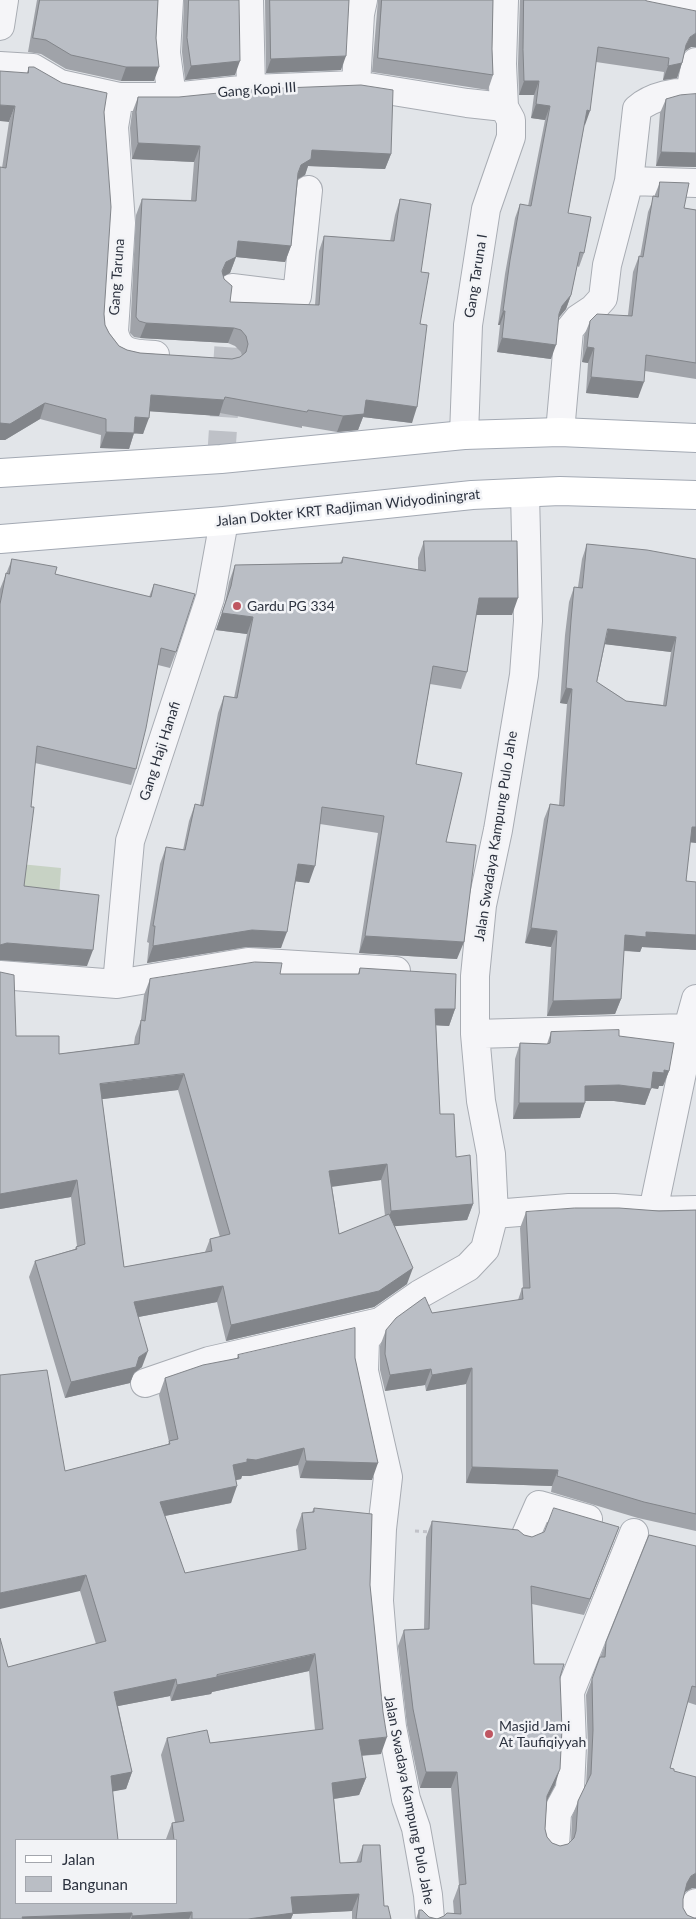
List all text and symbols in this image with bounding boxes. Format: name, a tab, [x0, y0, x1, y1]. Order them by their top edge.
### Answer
street label: Gang Kopi III	[217, 79, 297, 101]
street label: Gang Taruna I	[461, 233, 491, 319]
street label: Gang Taruna	[106, 238, 128, 316]
street label: Jalan Dokter KRT Radjiman Widyodiningrat	[215, 486, 481, 530]
place label: Gardu PG 334	[247, 598, 335, 614]
marker: Gardu PG 334	[231, 600, 243, 612]
street label: Gang Haji Hanafi	[136, 699, 184, 803]
street label: Jalan Swadaya Kampung Pulo Jahe	[471, 730, 521, 942]
street label: Jalan Swadaya Kampung Pulo Jahe	[380, 1694, 438, 1906]
place label: Masjid Jami At Taufiqiyyah	[499, 1718, 586, 1750]
marker: Masjid Jami At Taufiqiyyah	[483, 1728, 495, 1740]
legend	[15, 1839, 178, 1904]
text: Jalan	[62, 1850, 95, 1868]
text: Bangunan	[62, 1875, 128, 1893]

